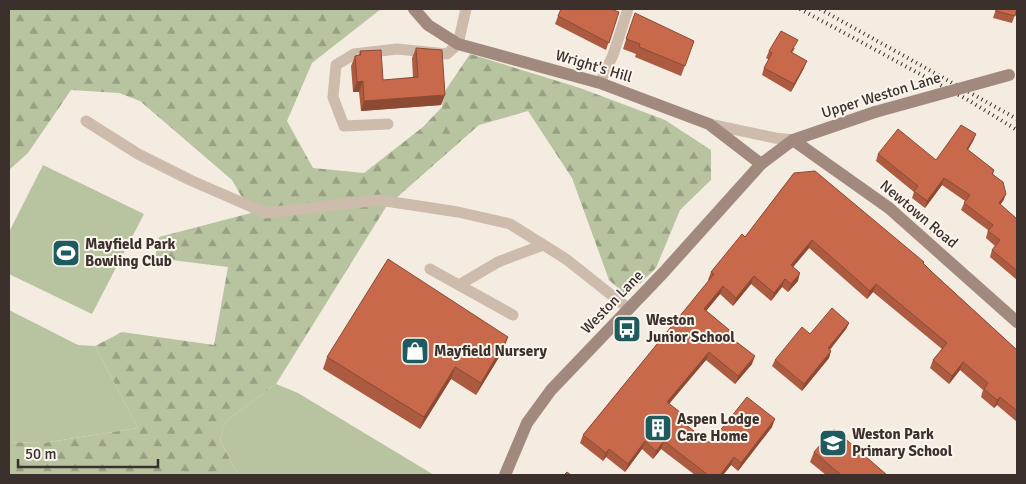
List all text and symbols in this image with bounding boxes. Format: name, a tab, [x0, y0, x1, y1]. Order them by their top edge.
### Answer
street label: Wright's Hill	[553, 46, 635, 86]
street label: Upper Weston Lane	[819, 68, 943, 122]
street label: Newtown Road	[877, 176, 962, 252]
place label: Mayfield Park Bowling Club	[85, 235, 176, 270]
sports icon: Mayfield Park Bowling Club	[51, 238, 81, 268]
street label: Weston Lane	[577, 266, 647, 338]
place label: Weston Junior School	[646, 311, 735, 346]
bus stop icon: Weston Junior School	[612, 314, 642, 344]
shop icon: Mayfield Nursery	[400, 336, 430, 366]
place label: Mayfield Nursery	[434, 342, 548, 360]
place label: Aspen Lodge Care Home	[677, 410, 759, 445]
building icon: Aspen Lodge Care Home	[643, 413, 673, 443]
place label: Weston Park Primary School	[852, 425, 953, 460]
school or university icon: Weston Park Primary School	[818, 428, 848, 458]
scale bar	[18, 436, 158, 468]
text: 50 m	[25, 445, 56, 463]

